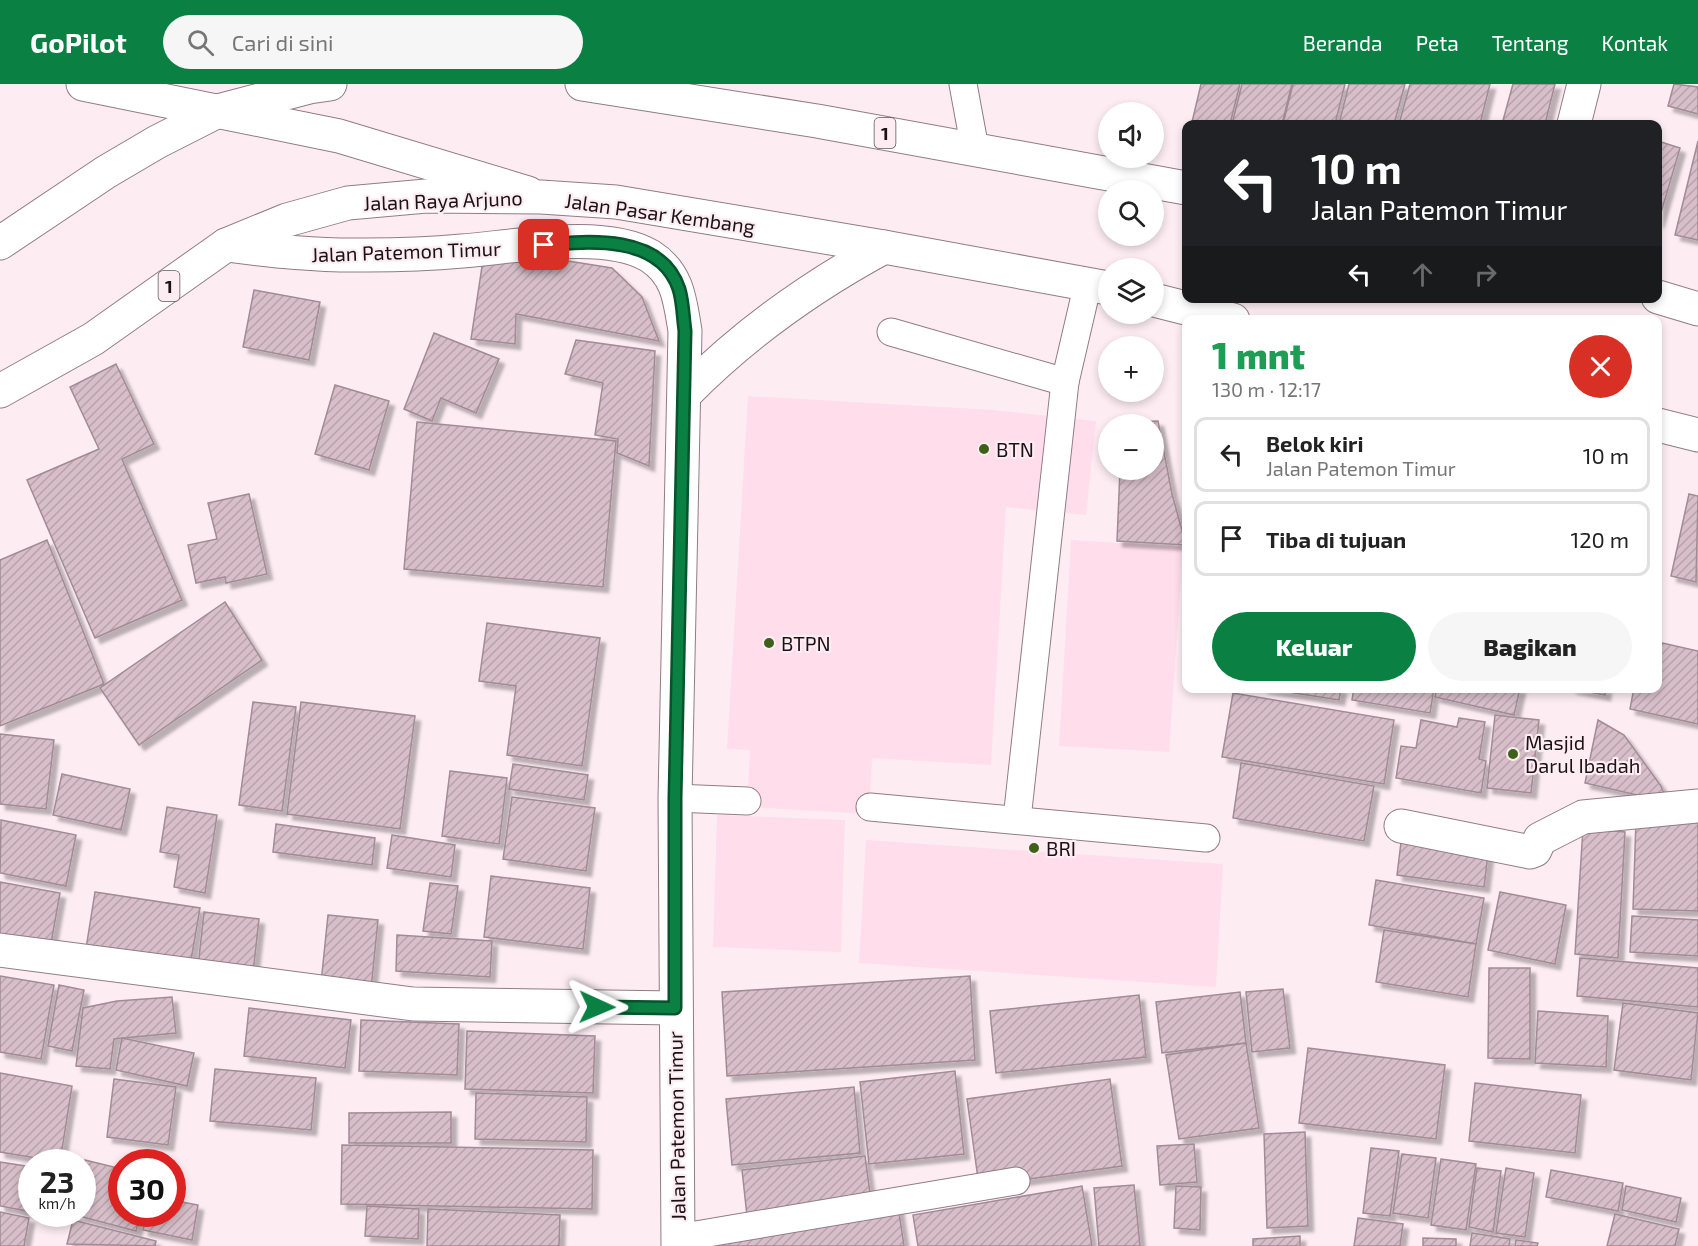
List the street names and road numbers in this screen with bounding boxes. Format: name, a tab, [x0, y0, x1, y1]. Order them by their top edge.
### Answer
road number: 1	[874, 118, 896, 148]
street label: Jalan Raya Arjuno	[363, 185, 523, 215]
street label: Jalan Pasar Kembang	[563, 188, 757, 238]
street label: Jalan Patemon Timur	[311, 236, 501, 266]
road number: 1	[158, 271, 180, 301]
street label: Jalan Patemon Timur	[662, 1031, 690, 1221]

